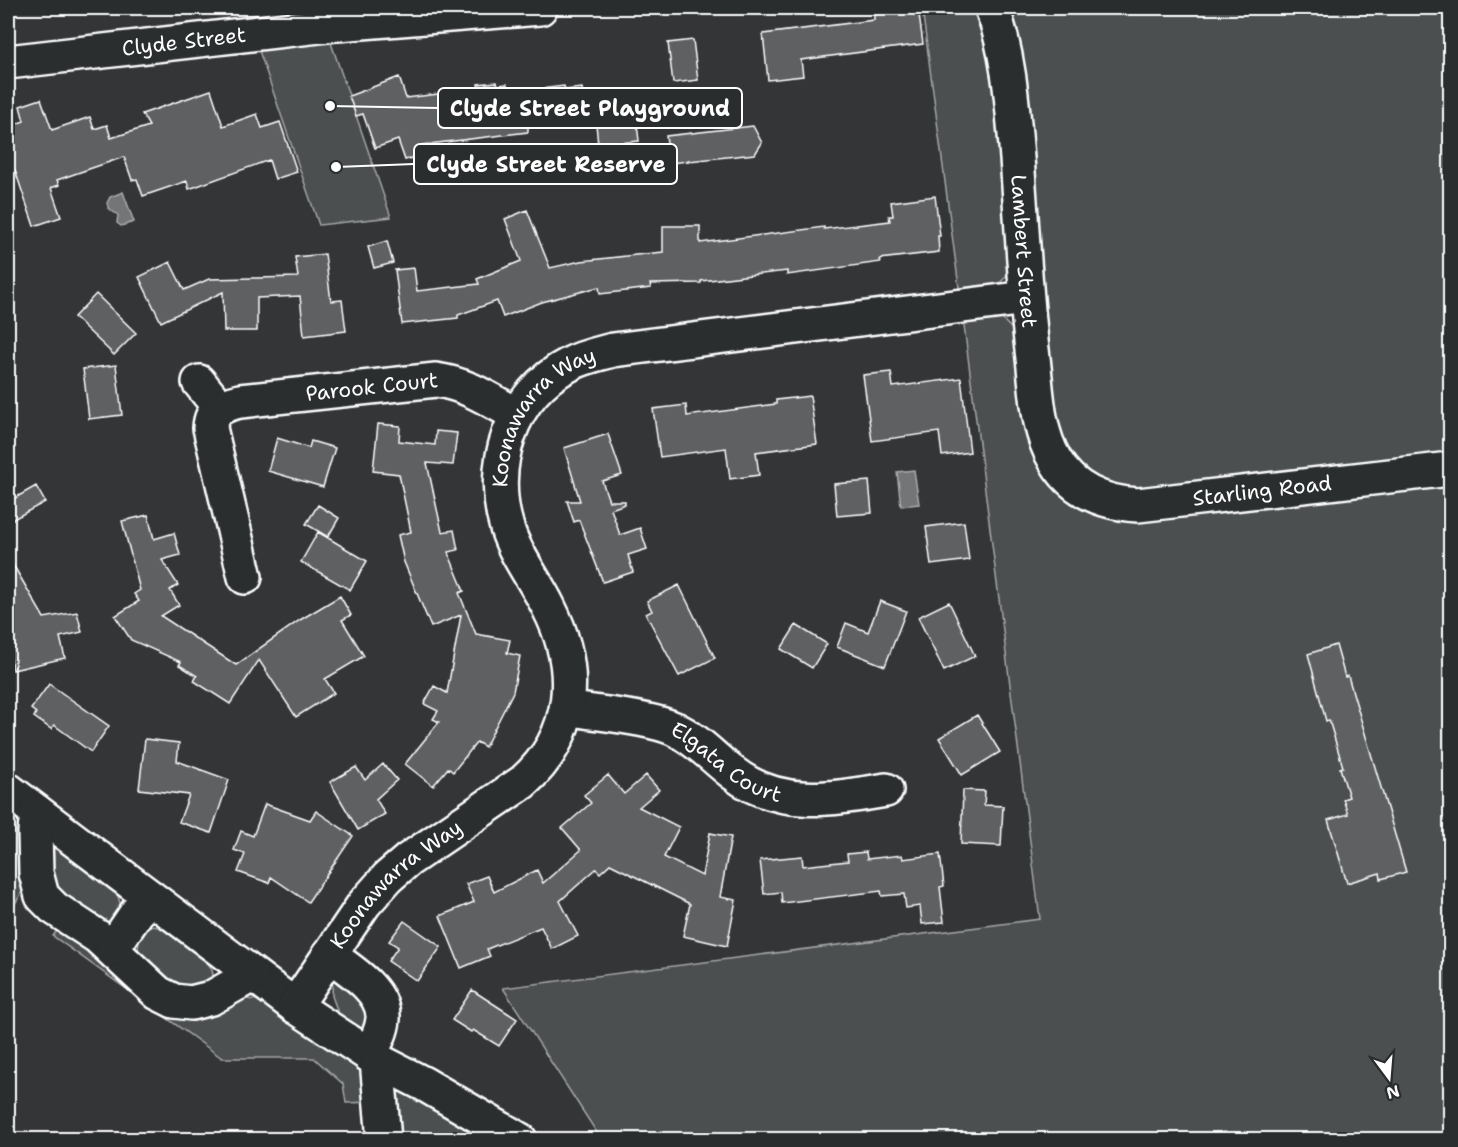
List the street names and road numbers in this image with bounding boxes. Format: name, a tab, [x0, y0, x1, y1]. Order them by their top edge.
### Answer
street label: Clyde Street	[120, 21, 247, 63]
street label: Lambert Street	[1004, 174, 1043, 329]
street label: Koonawarra Way	[486, 341, 599, 488]
street label: Parook Court	[304, 366, 439, 408]
street label: Starling Road	[1191, 469, 1333, 513]
street label: Elgata Court	[666, 715, 784, 809]
street label: Koonawarra Way	[324, 813, 468, 954]

